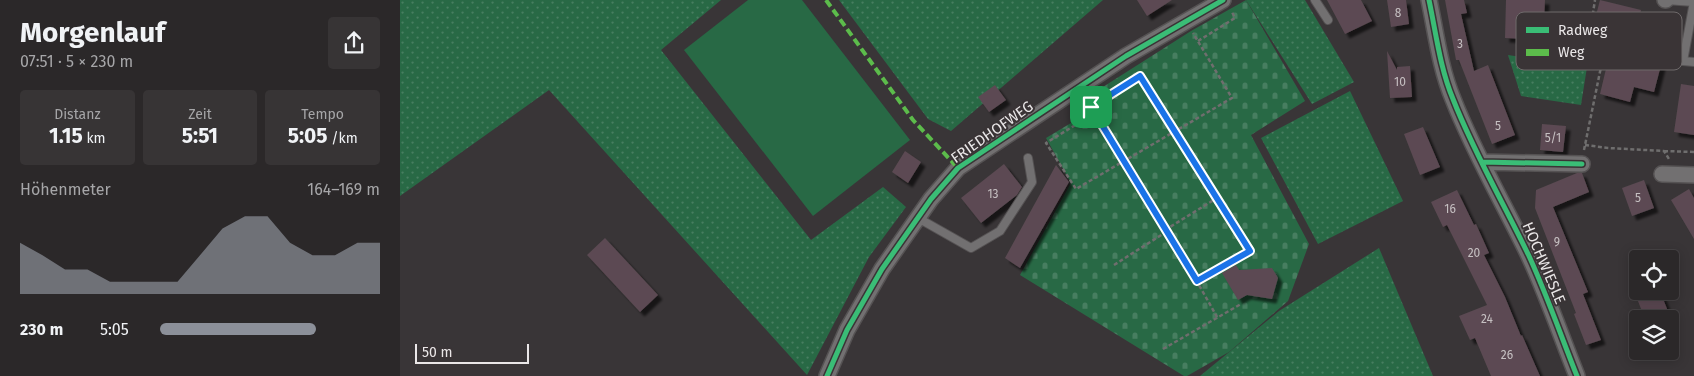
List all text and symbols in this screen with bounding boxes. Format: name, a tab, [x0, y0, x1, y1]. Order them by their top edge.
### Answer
house number: 8	[1395, 6, 1402, 20]
legend	[1516, 12, 1682, 70]
text: Morgenlauf	[20, 16, 165, 49]
button: share	[328, 17, 380, 69]
text: Radweg	[1558, 22, 1608, 39]
house number: 3	[1457, 37, 1463, 51]
text: Weg	[1558, 44, 1585, 61]
text: 07:51 · 5 × 230 m	[20, 52, 133, 71]
house number: 10	[1394, 75, 1406, 89]
pin	[1070, 86, 1112, 128]
icon: arrive	[1077, 93, 1105, 121]
street label: FRIEDHOFWEG	[947, 97, 1037, 167]
text: Distanz	[54, 106, 101, 123]
text: Zeit	[188, 106, 212, 123]
text: Tempo	[301, 106, 344, 123]
house number: 5	[1495, 119, 1501, 133]
text: 1.15	[49, 123, 83, 149]
text: 5:51	[182, 123, 218, 149]
text: 5:05	[288, 123, 328, 149]
text: km	[83, 130, 106, 147]
text: /km	[328, 130, 358, 147]
house number: 5/1	[1545, 131, 1561, 145]
text: Höhenmeter	[20, 180, 111, 199]
text: 164–169 m	[307, 180, 380, 199]
house number: 13	[987, 187, 999, 201]
house number: 5	[1635, 191, 1641, 205]
house number: 16	[1444, 202, 1456, 216]
street label: HOCHWIESLE	[1519, 219, 1569, 307]
house number: 9	[1554, 235, 1560, 249]
house number: 20	[1468, 246, 1481, 260]
map controls	[1629, 250, 1679, 360]
button: locate	[1629, 250, 1679, 300]
button: layers	[1629, 310, 1679, 360]
house number: 24	[1481, 312, 1494, 326]
text: 230 m	[20, 320, 63, 339]
text: 5:05	[100, 320, 129, 339]
scale bar	[415, 341, 529, 364]
text: 50 m	[422, 344, 453, 361]
house number: 26	[1501, 348, 1513, 362]

